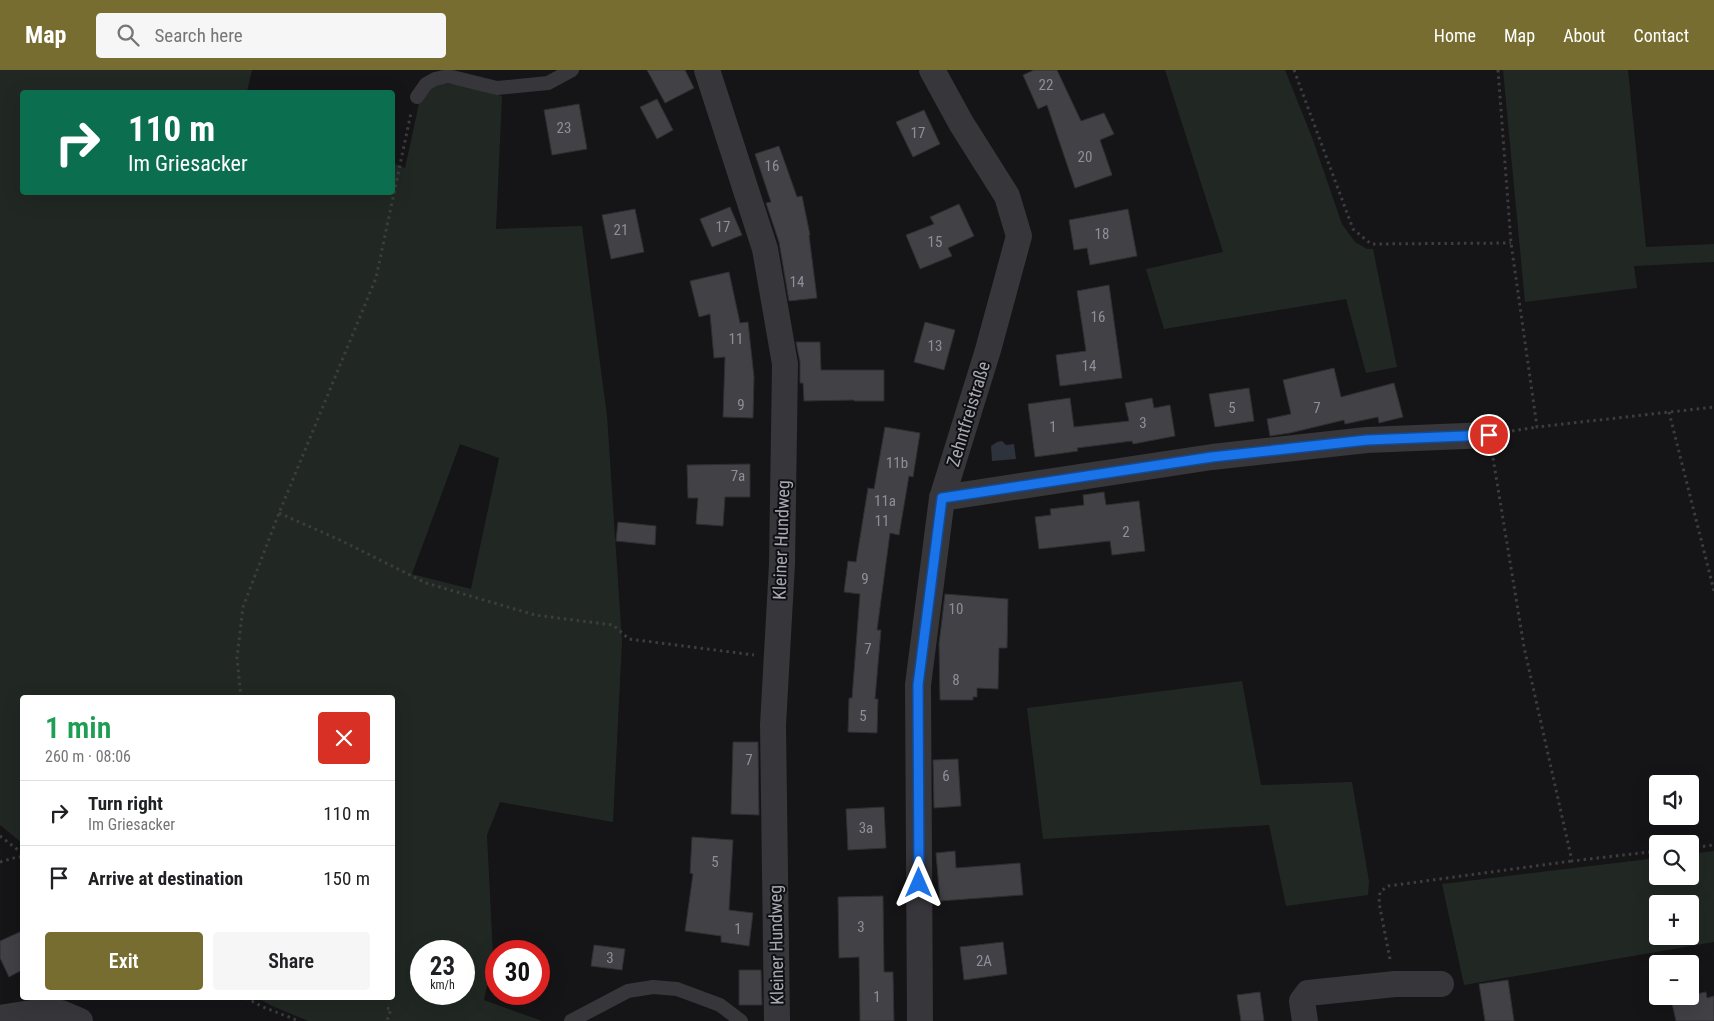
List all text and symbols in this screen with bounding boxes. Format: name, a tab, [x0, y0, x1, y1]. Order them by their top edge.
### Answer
search box	[96, 13, 446, 58]
text: Map	[25, 21, 66, 49]
icon: search	[114, 21, 142, 49]
text: Search here	[154, 24, 243, 47]
text: Home	[1434, 25, 1476, 46]
text: Map	[1504, 25, 1535, 46]
text: About	[1563, 25, 1605, 46]
text: Contact	[1633, 25, 1689, 46]
house number: 22	[1039, 76, 1053, 94]
text: 110 m	[128, 109, 215, 150]
icon: right	[45, 110, 110, 175]
house number: 23	[557, 119, 571, 137]
house number: 17	[911, 124, 925, 142]
house number: 20	[1078, 148, 1092, 166]
text: Im Griesacker	[128, 151, 248, 176]
house number: 16	[765, 157, 779, 175]
house number: 17	[716, 218, 730, 236]
house number: 21	[614, 221, 628, 239]
house number: 18	[1095, 225, 1109, 243]
house number: 15	[928, 233, 942, 251]
house number: 14	[790, 273, 804, 291]
house number: 16	[1091, 308, 1105, 326]
house number: 11	[729, 330, 743, 348]
house number: 13	[928, 337, 942, 355]
house number: 14	[1082, 357, 1096, 375]
street label: Zehntfreistraße	[942, 359, 994, 469]
house number: 9	[737, 396, 745, 414]
house number: 5	[1228, 399, 1236, 417]
house number: 7	[1313, 399, 1321, 417]
house number: 3	[1139, 414, 1147, 432]
pin	[1468, 414, 1510, 456]
house number: 1	[1049, 418, 1057, 436]
icon: arrive	[1475, 421, 1503, 449]
house number: 11b	[886, 454, 908, 472]
house number: 7a	[731, 467, 745, 485]
street label: Kleiner Hundweg	[768, 480, 794, 600]
house number: 11a	[874, 492, 896, 510]
house number: 11	[875, 512, 889, 530]
house number: 2	[1122, 523, 1130, 541]
house number: 9	[861, 570, 869, 588]
house number: 10	[949, 600, 963, 618]
house number: 7	[864, 640, 872, 658]
house number: 8	[952, 671, 960, 689]
house number: 5	[859, 707, 867, 725]
text: 1 min	[45, 710, 111, 745]
button: close	[318, 712, 370, 764]
text: 260 m · 08:06	[45, 747, 131, 766]
house number: 7	[745, 751, 753, 769]
house number: 6	[942, 767, 950, 785]
map controls	[1649, 775, 1699, 1005]
button: sound	[1649, 775, 1699, 825]
text: Turn right	[88, 792, 163, 815]
icon: right	[45, 799, 73, 827]
text: 110 m	[323, 802, 370, 825]
text: Im Griesacker	[88, 815, 175, 834]
house number: 3a	[859, 819, 873, 837]
button: search	[1649, 835, 1699, 885]
house number: 5	[711, 853, 719, 871]
position arrow	[892, 856, 944, 908]
icon: arrive	[45, 864, 73, 892]
text: Arrive at destination	[88, 867, 243, 890]
text: 150 m	[323, 867, 370, 890]
street label: Kleiner Hundweg	[764, 885, 788, 1005]
button: +	[1649, 895, 1699, 945]
house number: 3	[857, 918, 865, 936]
house number: 1	[734, 920, 742, 938]
button: Exit	[45, 932, 203, 990]
button: Share	[213, 932, 370, 990]
speed limit sign: 30	[485, 940, 550, 1005]
house number: 3	[606, 949, 614, 967]
text: 23	[430, 952, 455, 981]
house number: 2A	[976, 952, 992, 970]
button: −	[1649, 955, 1699, 1005]
text: km/h	[430, 978, 455, 992]
house number: 1	[873, 988, 881, 1006]

